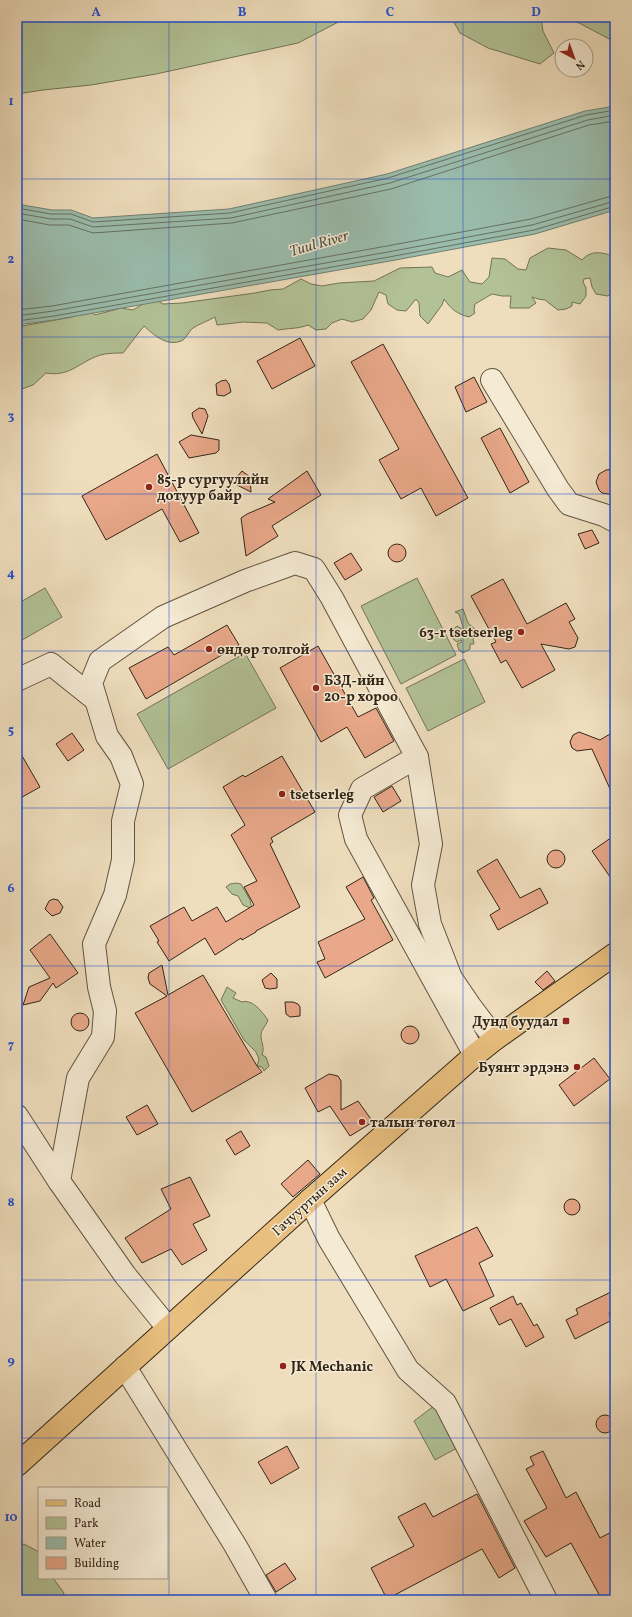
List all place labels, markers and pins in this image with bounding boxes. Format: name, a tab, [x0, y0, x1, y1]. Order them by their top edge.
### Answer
place label: 85-р сургуулийн дотуур байр	[157, 471, 269, 506]
marker: 85-р сургуулийн дотуур байр	[144, 482, 154, 492]
place label: 63-r tsetserleg	[419, 624, 513, 643]
marker: 63-r tsetserleg	[516, 627, 526, 637]
place label: өндөр толгой	[217, 641, 309, 660]
marker: өндөр толгой	[204, 644, 214, 654]
place label: БЗД-ийн 20-р хороо	[324, 672, 398, 707]
marker: БЗД-ийн 20-р хороо	[311, 683, 321, 693]
place label: tsetserleg	[290, 786, 354, 805]
marker: tsetserleg	[277, 789, 287, 799]
place label: Дунд буудал	[472, 1013, 558, 1032]
marker: Дунд буудал	[561, 1016, 571, 1026]
place label: Буянт эрдэнэ	[478, 1059, 569, 1078]
marker: Буянт эрдэнэ	[572, 1062, 582, 1072]
place label: талын төгөл	[370, 1114, 455, 1133]
marker: талын төгөл	[357, 1117, 367, 1127]
place label: JK Mechanic	[290, 1358, 374, 1377]
marker: JK Mechanic	[278, 1361, 288, 1371]

